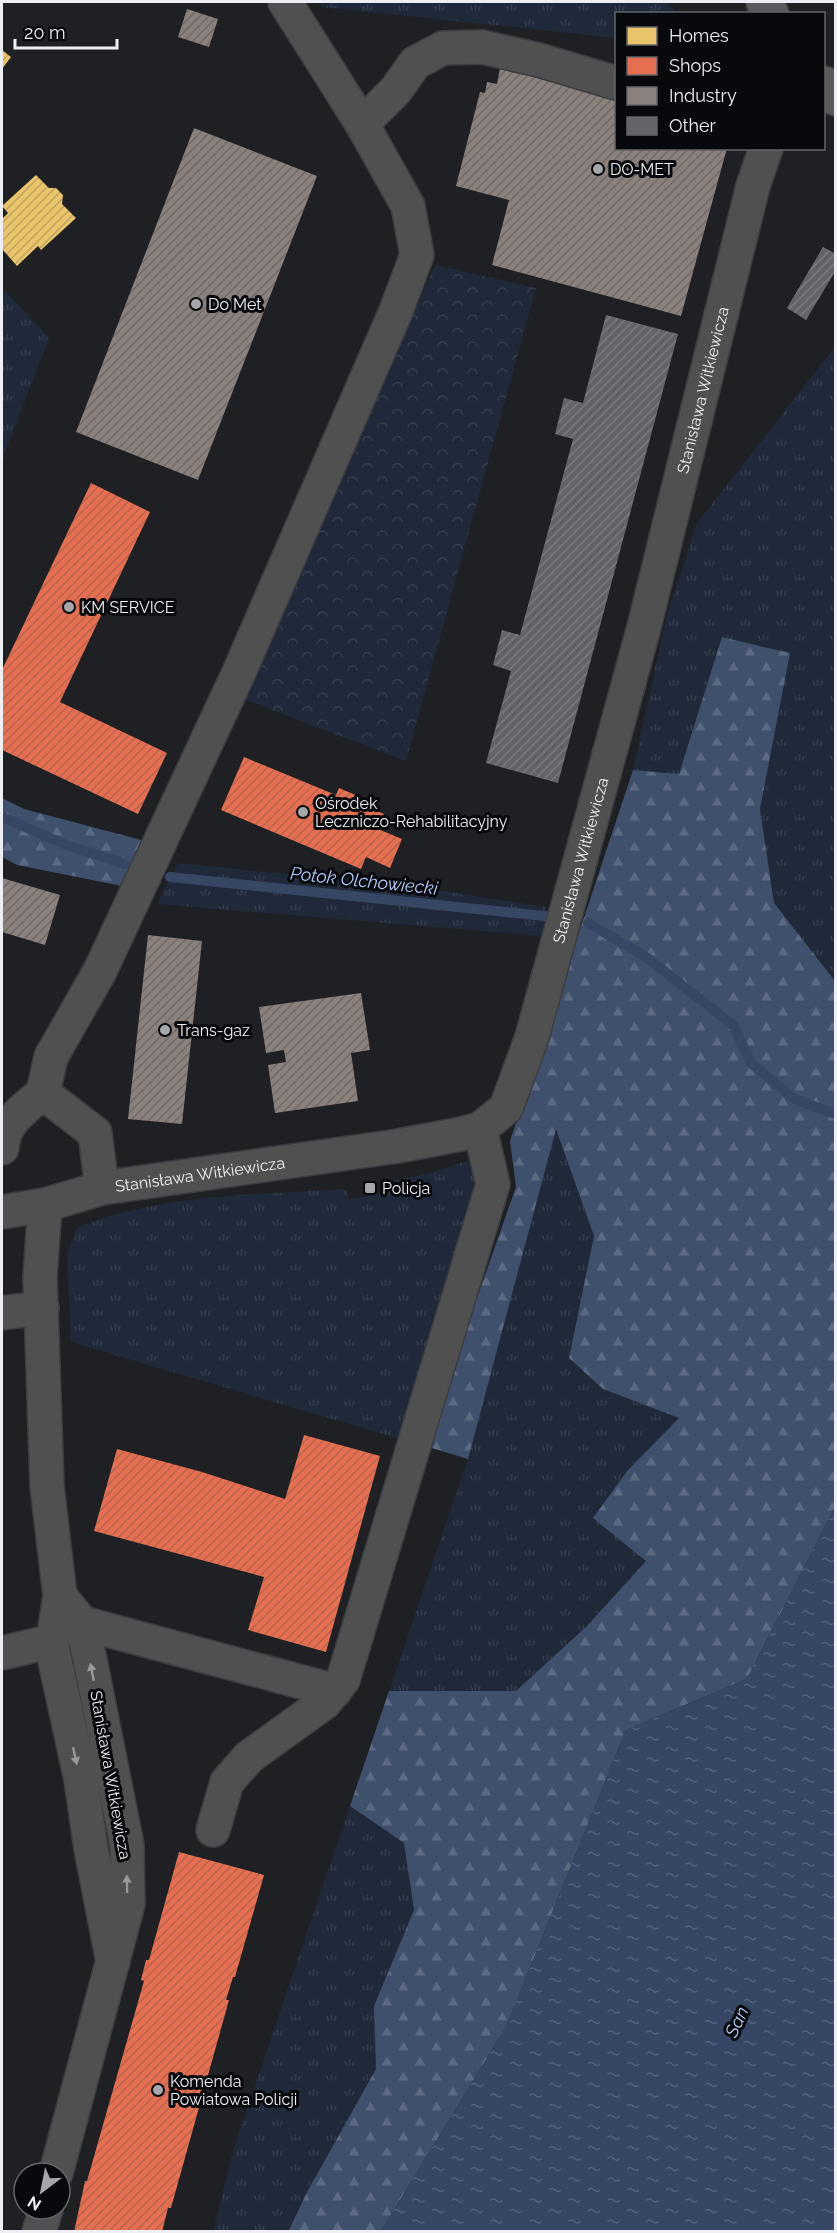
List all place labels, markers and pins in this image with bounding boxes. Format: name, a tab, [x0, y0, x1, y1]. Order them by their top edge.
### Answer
place label: DO-MET	[610, 160, 674, 179]
marker: DO-MET	[591, 162, 605, 176]
place label: Do Met	[208, 295, 262, 314]
marker: Do Met	[189, 297, 203, 311]
place label: KM SERVICE	[81, 598, 175, 617]
marker: KM SERVICE	[62, 600, 76, 614]
place label: Ośrodek Leczniczo-Rehabilitacyjny	[315, 794, 508, 831]
marker: Ośrodek Leczniczo-Rehabilitacyjny	[296, 805, 310, 819]
place label: Trans-gaz	[177, 1021, 250, 1040]
marker: Trans-gaz	[158, 1023, 172, 1037]
place label: Policja	[382, 1179, 430, 1198]
marker: Policja	[363, 1181, 377, 1195]
place label: Komenda Powiatowa Policji	[170, 2072, 297, 2109]
marker: Komenda Powiatowa Policji	[151, 2083, 165, 2097]

